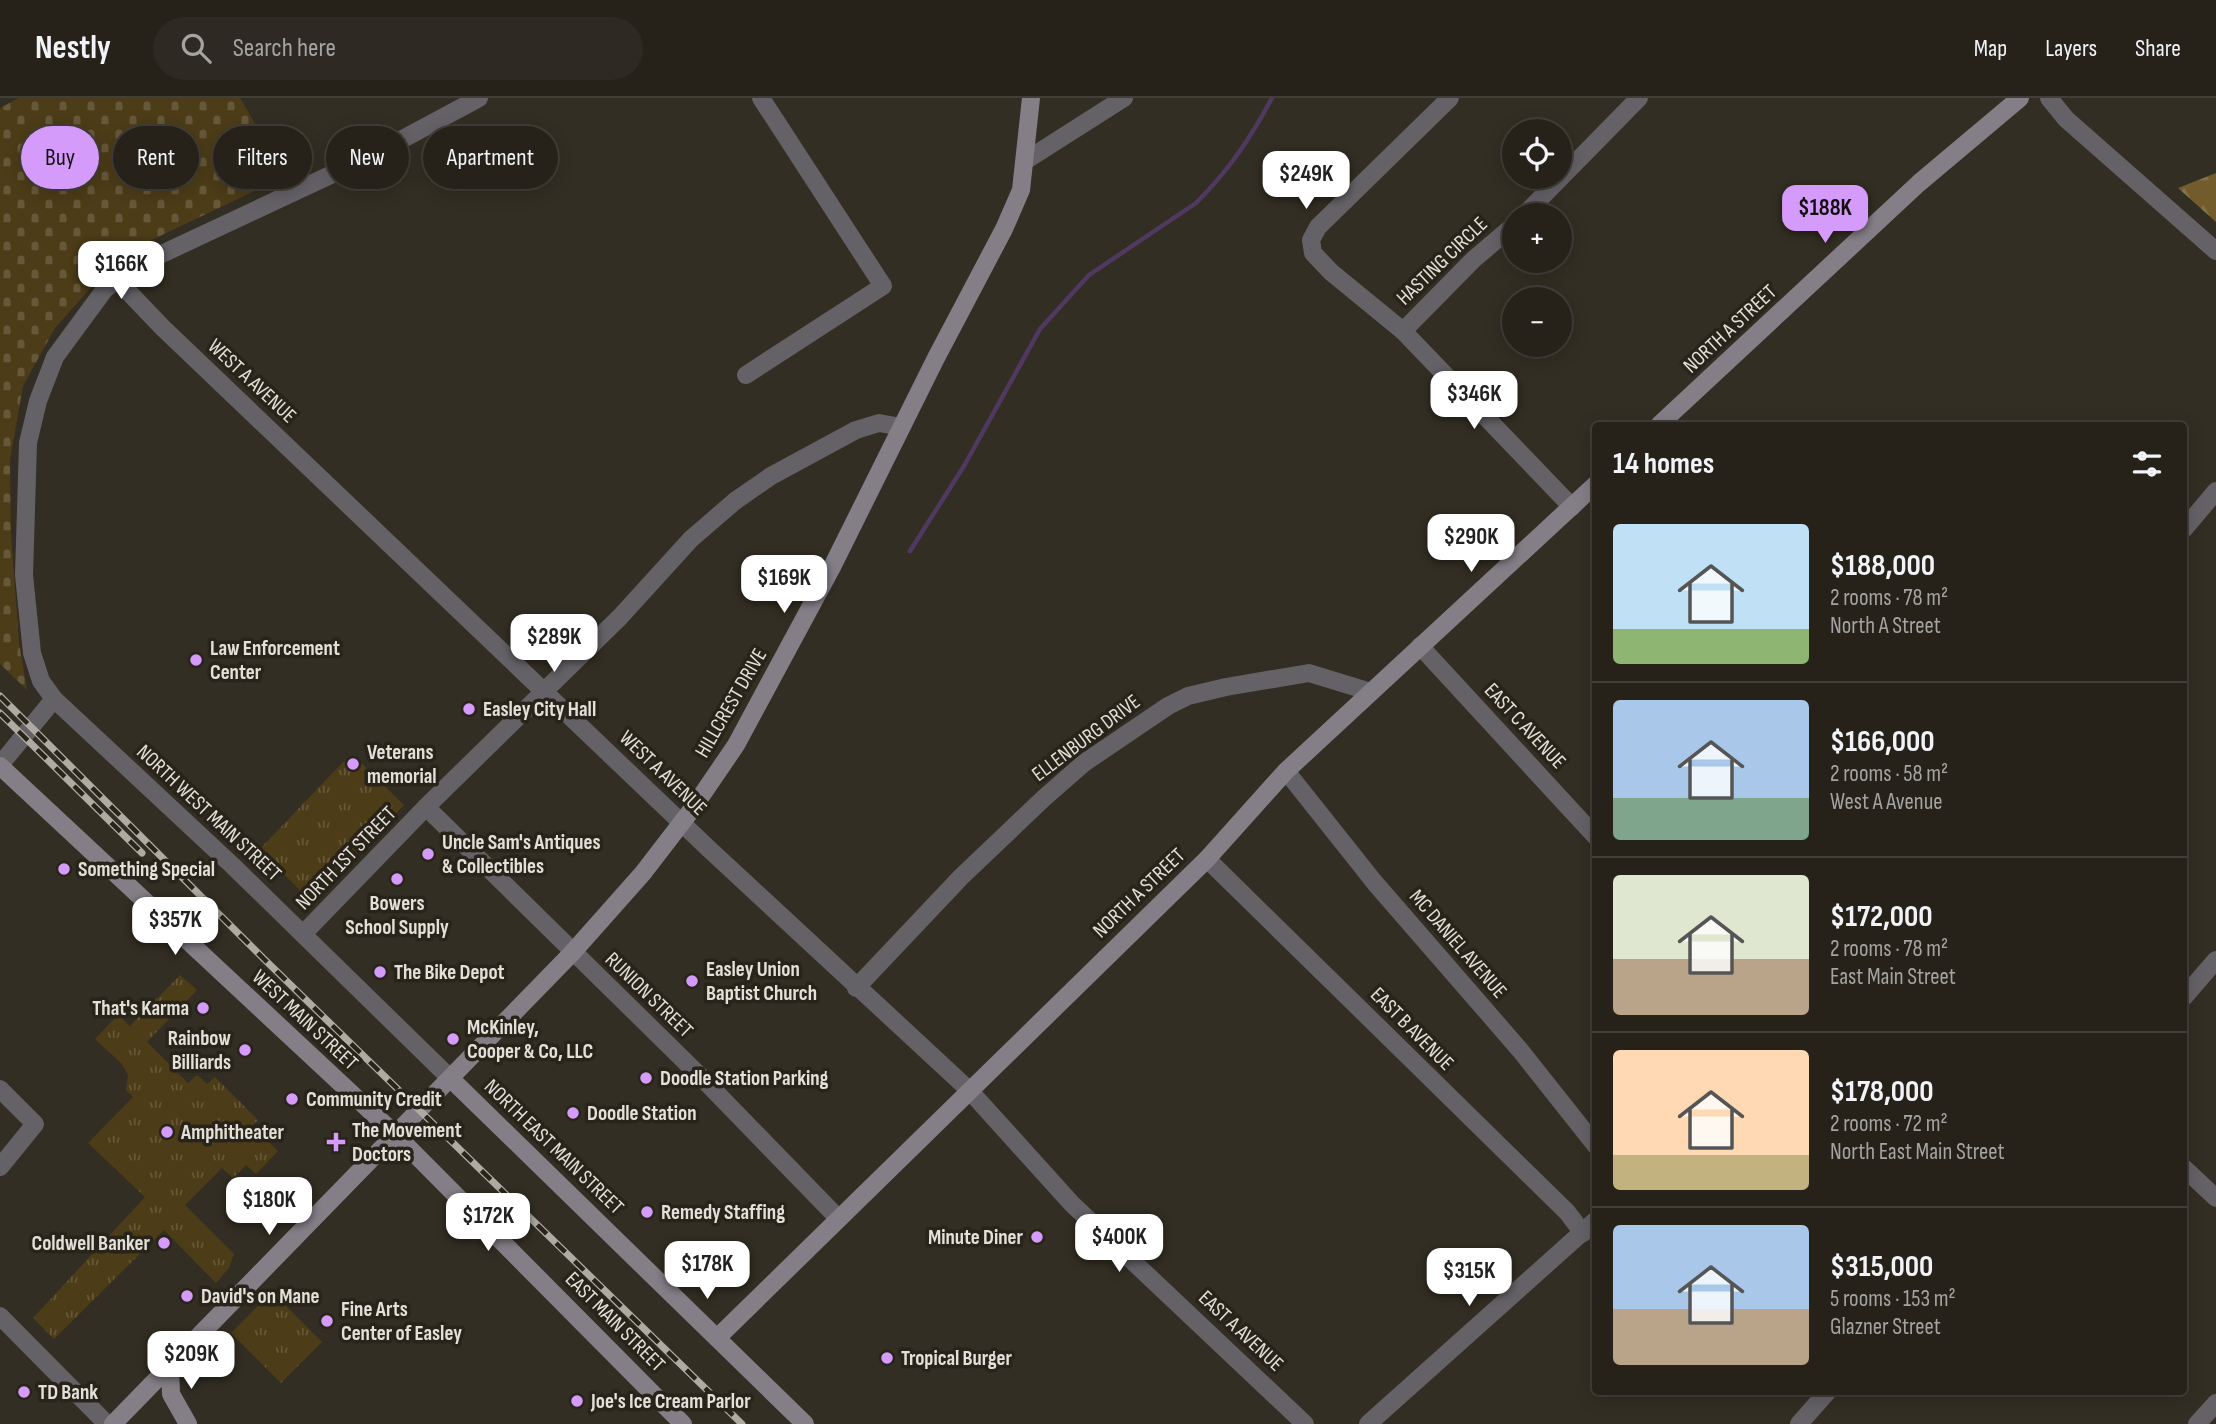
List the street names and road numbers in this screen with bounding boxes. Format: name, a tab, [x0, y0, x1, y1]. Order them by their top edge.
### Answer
street label: HASTING CIRCLE	[1391, 212, 1493, 310]
street label: NORTH A STREET	[1678, 279, 1782, 378]
street label: WEST A AVENUE	[203, 334, 301, 428]
street label: HILLCREST DRIVE	[690, 644, 772, 762]
street label: EAST C AVENUE	[1479, 678, 1571, 774]
street label: ELLENBURG DRIVE	[1027, 689, 1145, 787]
street label: WEST A AVENUE	[614, 725, 712, 821]
street label: NORTH WEST MAIN STREET	[131, 740, 287, 887]
street label: NORTH 1ST STREET	[290, 801, 402, 915]
street label: NORTH A STREET	[1088, 843, 1191, 943]
street label: MC DANIEL AVENUE	[1404, 884, 1512, 1004]
street label: RUNION STREET	[600, 947, 698, 1043]
street label: WEST MAIN STREET	[247, 965, 363, 1076]
street label: EAST B AVENUE	[1365, 982, 1459, 1076]
street label: NORTH EAST MAIN STREET	[479, 1074, 629, 1220]
street label: EAST MAIN STREET	[560, 1267, 670, 1377]
street label: EAST A AVENUE	[1193, 1285, 1289, 1377]

